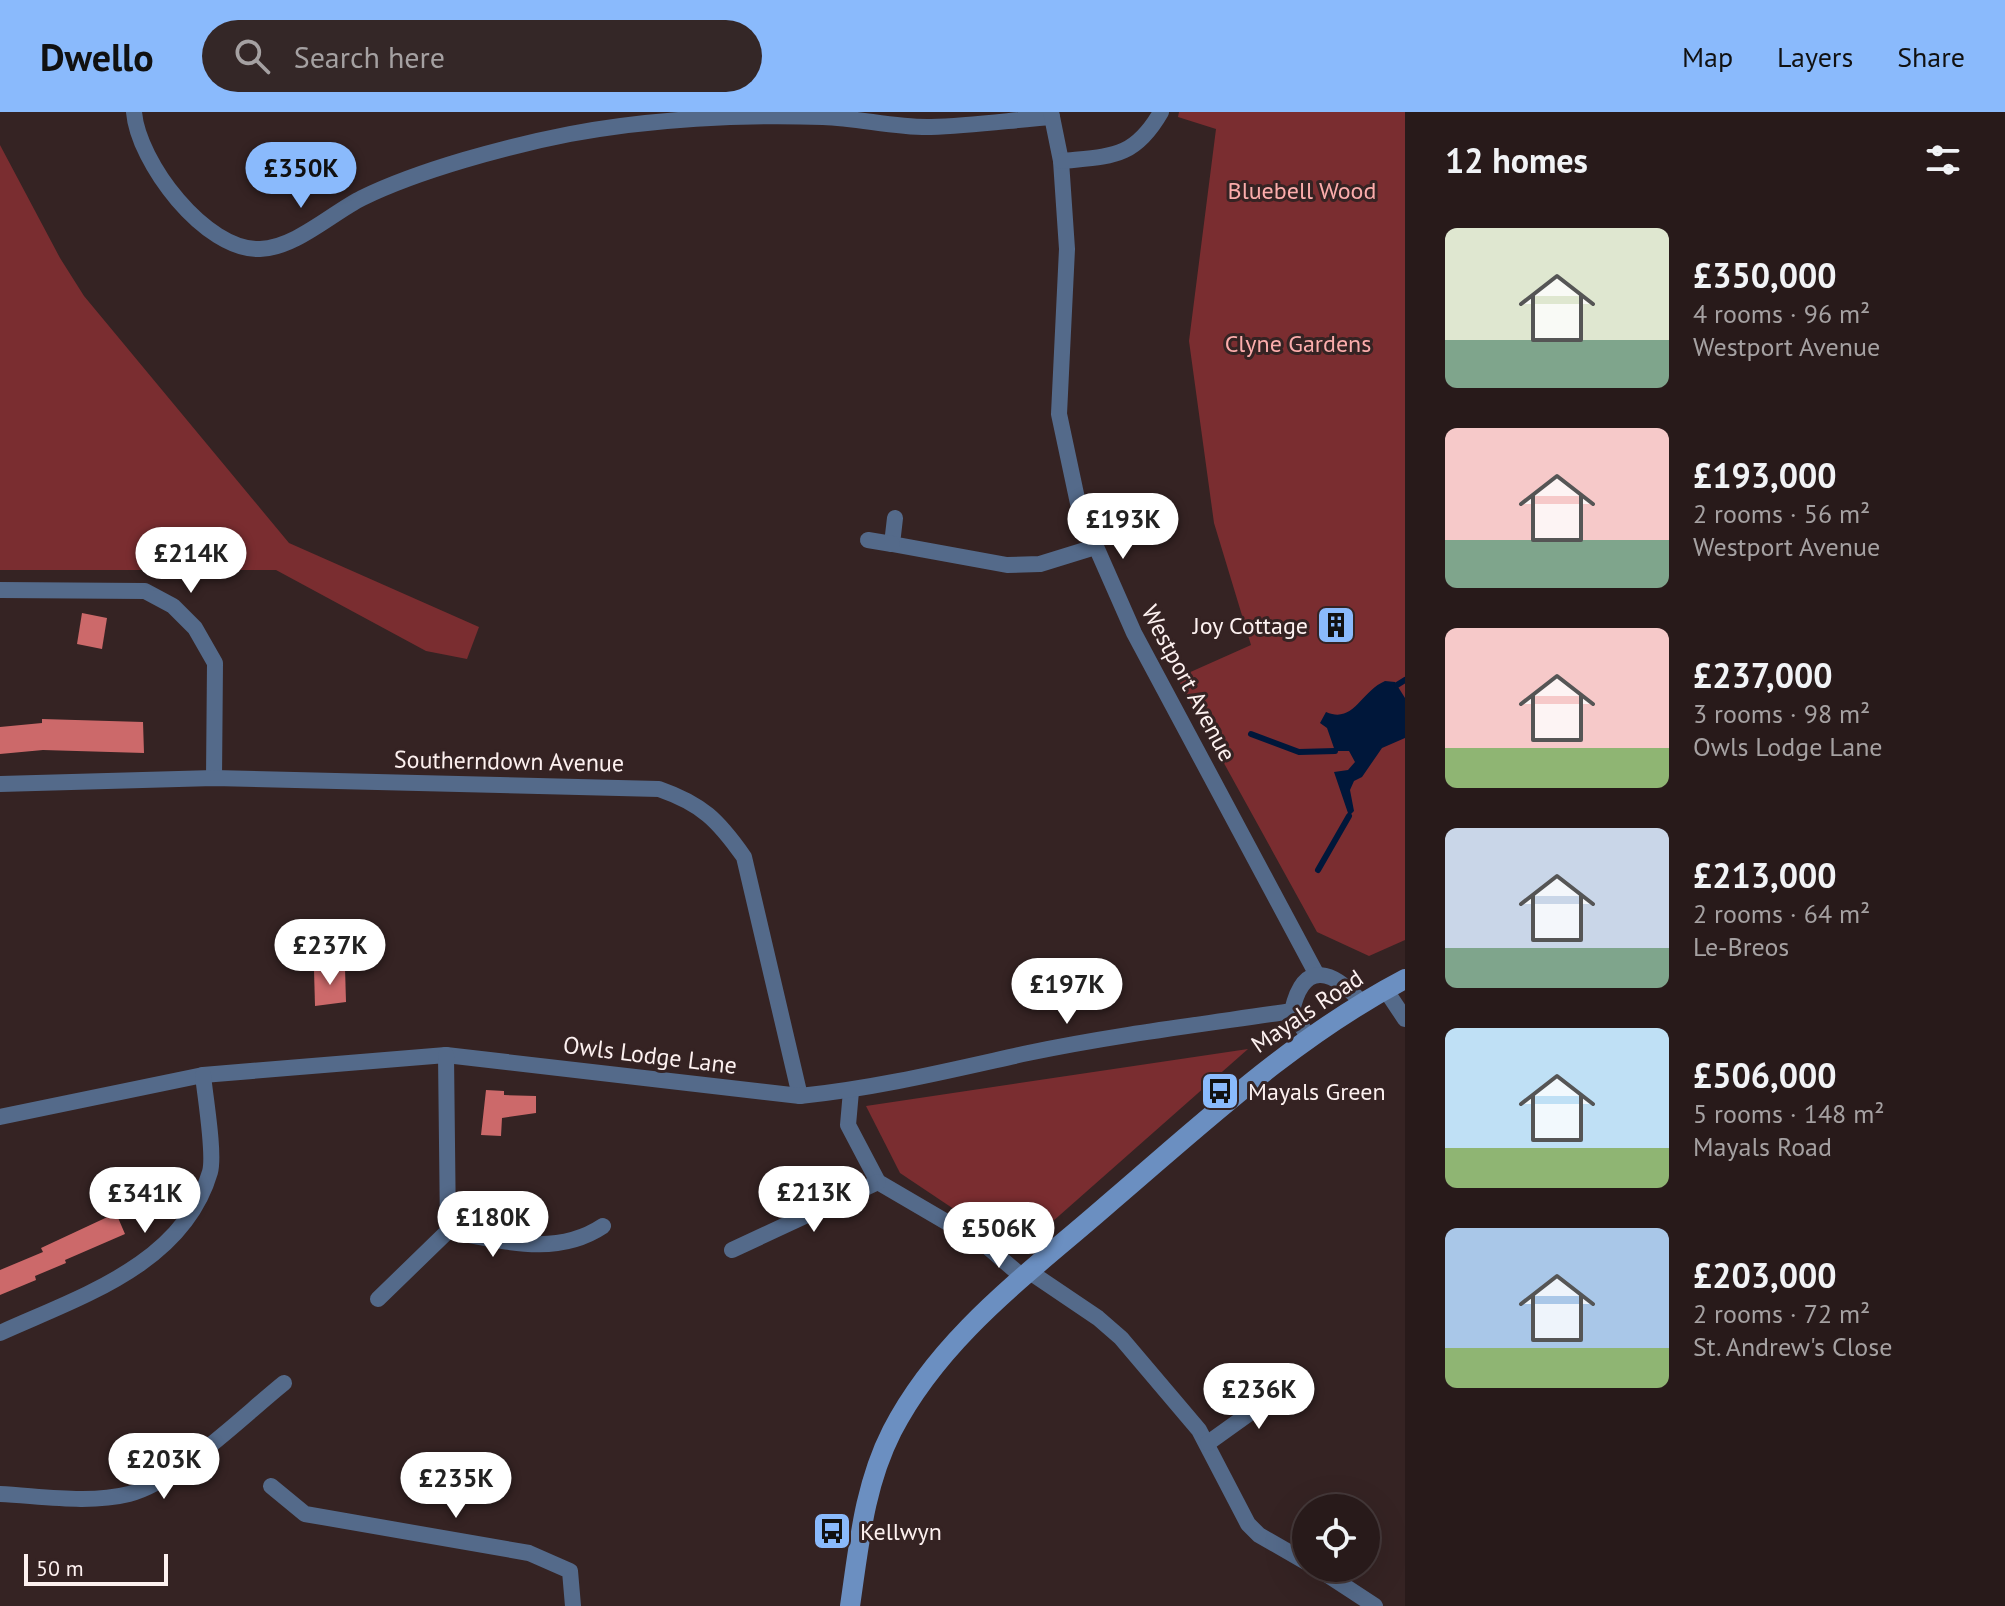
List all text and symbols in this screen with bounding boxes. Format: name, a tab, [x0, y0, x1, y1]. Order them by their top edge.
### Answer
search box	[202, 20, 762, 92]
text: Dwello	[40, 32, 154, 81]
icon: search	[230, 34, 274, 78]
text: Search here	[294, 37, 445, 76]
text: Map	[1682, 38, 1733, 75]
text: Layers	[1777, 38, 1853, 75]
text: Share	[1897, 38, 1965, 75]
text: 12 homes	[1445, 138, 1588, 182]
icon: filters	[1921, 138, 1965, 182]
pin: £350K	[245, 142, 357, 210]
text: £350K	[263, 151, 339, 184]
park label: Bluebell Wood	[1228, 175, 1376, 206]
text: £350,000	[1693, 253, 1837, 297]
icon: home	[1509, 260, 1605, 356]
text: 4 rooms · 96 m²	[1693, 297, 1870, 330]
park label: Clyne Gardens	[1225, 328, 1371, 359]
text: Westport Avenue	[1693, 330, 1880, 363]
text: £193,000	[1693, 453, 1837, 497]
icon: home	[1509, 460, 1605, 556]
pin: £193K	[1067, 493, 1179, 561]
text: 2 rooms · 56 m²	[1693, 497, 1870, 530]
text: £193K	[1085, 502, 1161, 535]
pin: £214K	[135, 527, 247, 595]
text: Westport Avenue	[1693, 530, 1880, 563]
text: £214K	[153, 536, 229, 569]
street label: Westport Avenue	[1135, 599, 1243, 767]
building icon: Joy Cottage	[1315, 604, 1357, 646]
place label: Joy Cottage	[1192, 610, 1308, 641]
text: £237,000	[1693, 653, 1832, 697]
icon: home	[1509, 660, 1605, 756]
text: 3 rooms · 98 m²	[1693, 697, 1870, 730]
text: Owls Lodge Lane	[1693, 730, 1883, 763]
street label: Southerndown Avenue	[394, 743, 624, 779]
text: £213,000	[1693, 853, 1837, 897]
icon: home	[1509, 860, 1605, 956]
text: 2 rooms · 64 m²	[1693, 897, 1870, 930]
pin: £237K	[274, 919, 386, 987]
text: £237K	[292, 928, 368, 961]
text: Le-Breos	[1693, 930, 1789, 963]
pin: £197K	[1011, 958, 1123, 1026]
street label: Mayals Road	[1245, 962, 1369, 1060]
text: £197K	[1029, 967, 1105, 1000]
street label: Owls Lodge Lane	[561, 1029, 739, 1081]
text: £506,000	[1693, 1053, 1837, 1097]
icon: home	[1509, 1060, 1605, 1156]
bus stop icon: Mayals Green	[1199, 1070, 1241, 1112]
place label: Mayals Green	[1248, 1076, 1386, 1107]
text: 5 rooms · 148 m²	[1693, 1097, 1885, 1130]
text: Mayals Road	[1693, 1130, 1832, 1163]
pin: £213K	[758, 1166, 870, 1234]
pin: £341K	[89, 1167, 201, 1235]
text: £213K	[776, 1175, 852, 1208]
text: £341K	[107, 1176, 183, 1209]
pin: £180K	[437, 1191, 549, 1259]
text: £180K	[455, 1200, 531, 1233]
pin: £506K	[943, 1202, 1055, 1270]
text: £506K	[961, 1211, 1037, 1244]
text: £203,000	[1693, 1253, 1837, 1297]
icon: home	[1509, 1260, 1605, 1356]
text: 2 rooms · 72 m²	[1693, 1297, 1870, 1330]
text: St. Andrew's Close	[1693, 1330, 1892, 1363]
pin: £236K	[1203, 1363, 1315, 1431]
text: £236K	[1221, 1372, 1297, 1405]
pin: £203K	[108, 1433, 220, 1501]
text: £203K	[126, 1442, 202, 1475]
pin: £235K	[400, 1452, 512, 1520]
text: £235K	[418, 1461, 494, 1494]
map controls	[1292, 1494, 1380, 1582]
button: locate	[1292, 1494, 1380, 1582]
bus stop icon: Kellwyn	[811, 1510, 853, 1552]
place label: Kellwyn	[860, 1516, 942, 1547]
scale bar	[24, 1550, 168, 1586]
text: 50 m	[36, 1554, 84, 1582]

